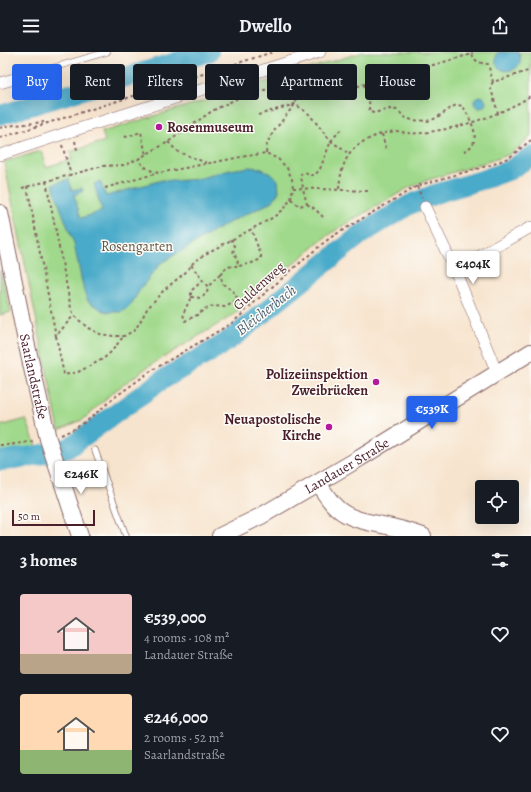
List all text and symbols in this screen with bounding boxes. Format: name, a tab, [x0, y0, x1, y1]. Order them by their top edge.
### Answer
text: Dwello	[239, 14, 292, 38]
icon: menu	[20, 15, 42, 37]
icon: share	[489, 15, 511, 37]
chip: Buy	[12, 64, 62, 100]
chip: Rent	[70, 64, 125, 100]
chip: Filters	[133, 64, 197, 100]
chip: New	[205, 64, 259, 100]
chip: Apartment	[267, 64, 357, 100]
chip: House	[365, 64, 430, 100]
place label: Rosenmuseum	[167, 118, 254, 137]
marker: Rosenmuseum	[154, 122, 164, 132]
park label: Rosengarten	[101, 237, 173, 256]
pin: €404K	[445, 251, 501, 285]
text: €404K	[456, 255, 490, 272]
street label: Guldenweg	[229, 258, 289, 314]
water label: Bleicherbach	[232, 280, 300, 340]
street label: Saarlandstraße	[15, 332, 53, 421]
place label: Polizeiinspektion Zweibrücken	[266, 365, 368, 400]
marker: Polizeiinspektion Zweibrücken	[371, 377, 381, 387]
pin: €539K	[404, 396, 460, 430]
text: €539K	[415, 400, 449, 417]
place label: Neuapostolische Kirche	[224, 410, 322, 445]
marker: Neuapostolische Kirche	[324, 422, 334, 432]
street label: Landauer Straße	[301, 433, 393, 498]
pin: €246K	[53, 461, 109, 495]
text: €246K	[64, 465, 98, 482]
map controls	[475, 480, 519, 524]
button: locate	[475, 480, 519, 524]
scale bar	[12, 508, 95, 527]
text: 50 m	[18, 509, 40, 524]
text: 3 homes	[20, 549, 77, 572]
icon: filters	[489, 549, 511, 571]
text: €539,000	[144, 606, 206, 629]
icon: home	[52, 610, 100, 658]
icon: heart	[489, 623, 511, 645]
text: 4 rooms · 108 m²	[144, 629, 229, 646]
text: Landauer Straße	[144, 646, 233, 663]
text: €246,000	[144, 706, 208, 729]
icon: home	[52, 710, 100, 758]
icon: heart	[489, 723, 511, 745]
text: 2 rooms · 52 m²	[144, 729, 224, 746]
text: Saarlandstraße	[144, 746, 225, 763]

